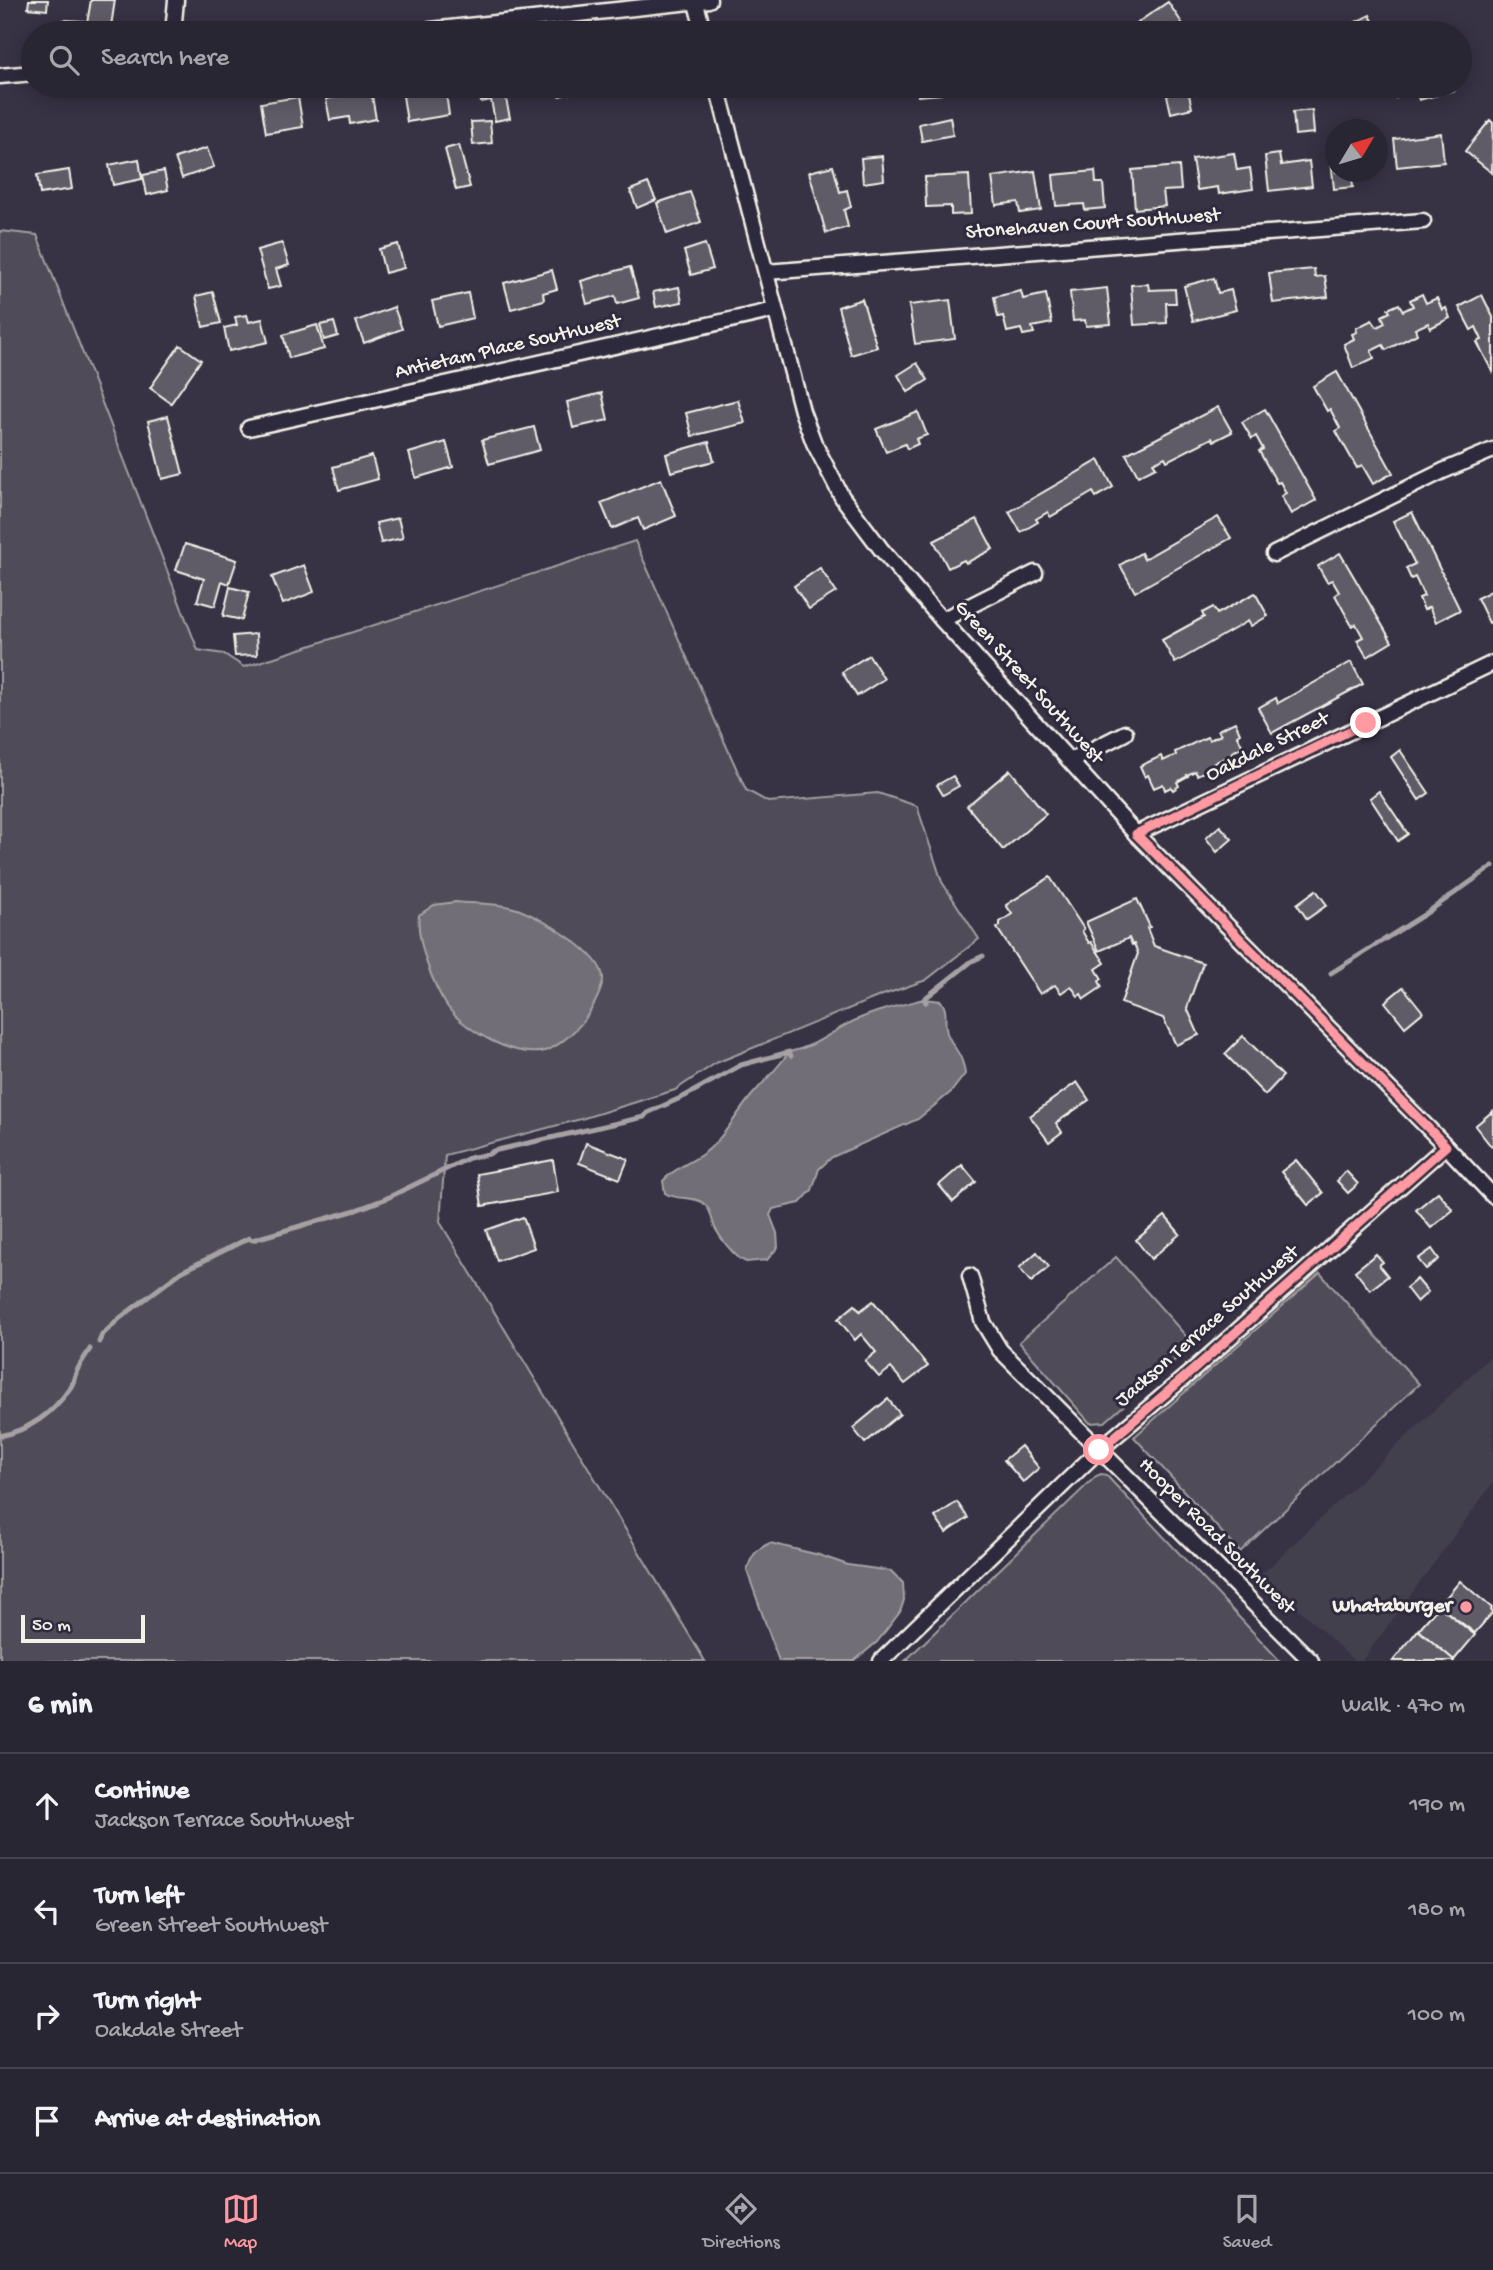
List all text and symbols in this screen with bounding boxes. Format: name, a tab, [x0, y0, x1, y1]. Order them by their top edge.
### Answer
search box	[21, 21, 1472, 98]
icon: search	[45, 41, 83, 79]
text: Search here	[101, 44, 229, 75]
north arrow	[1325, 119, 1388, 182]
street label: Stonehaven Court Southwest	[965, 203, 1223, 246]
street label: Antietam Place Southwest	[393, 309, 626, 386]
street label: Green Street Southwest	[948, 596, 1110, 772]
street label: Oakdale Street	[1202, 706, 1336, 789]
route end	[1350, 707, 1381, 738]
street label: Jackson Terrace Southwest	[1111, 1239, 1307, 1414]
route start	[1083, 1434, 1114, 1465]
street label: Hooper Road Southwest	[1132, 1453, 1301, 1622]
place label: Whataburger	[1331, 1595, 1455, 1620]
marker: Whataburger	[1458, 1599, 1474, 1615]
scale bar	[21, 1612, 145, 1644]
text: 50 m	[32, 1615, 71, 1638]
text: 6 min	[28, 1689, 92, 1724]
text: Walk · 470 m	[1342, 1693, 1465, 1720]
text: Continue	[95, 1777, 189, 1808]
icon: ahead	[28, 1787, 66, 1825]
text: 190 m	[1409, 1792, 1465, 1819]
text: Jackson Terrace Southwest	[95, 1808, 352, 1835]
text: Turn left	[95, 1882, 183, 1913]
icon: left	[28, 1892, 66, 1930]
text: 180 m	[1408, 1897, 1465, 1924]
text: Green Street Southwest	[95, 1913, 327, 1940]
text: Turn right	[95, 1987, 199, 2018]
icon: right	[28, 1997, 66, 2035]
text: 100 m	[1408, 2002, 1465, 2029]
text: Oakdale Street	[95, 2018, 242, 2045]
icon: arrive	[28, 2102, 66, 2140]
text: Arrive at destination	[95, 2105, 320, 2136]
tab: Map	[222, 2190, 260, 2255]
tab: Directions	[703, 2190, 780, 2255]
tab: Saved	[1223, 2190, 1271, 2255]

